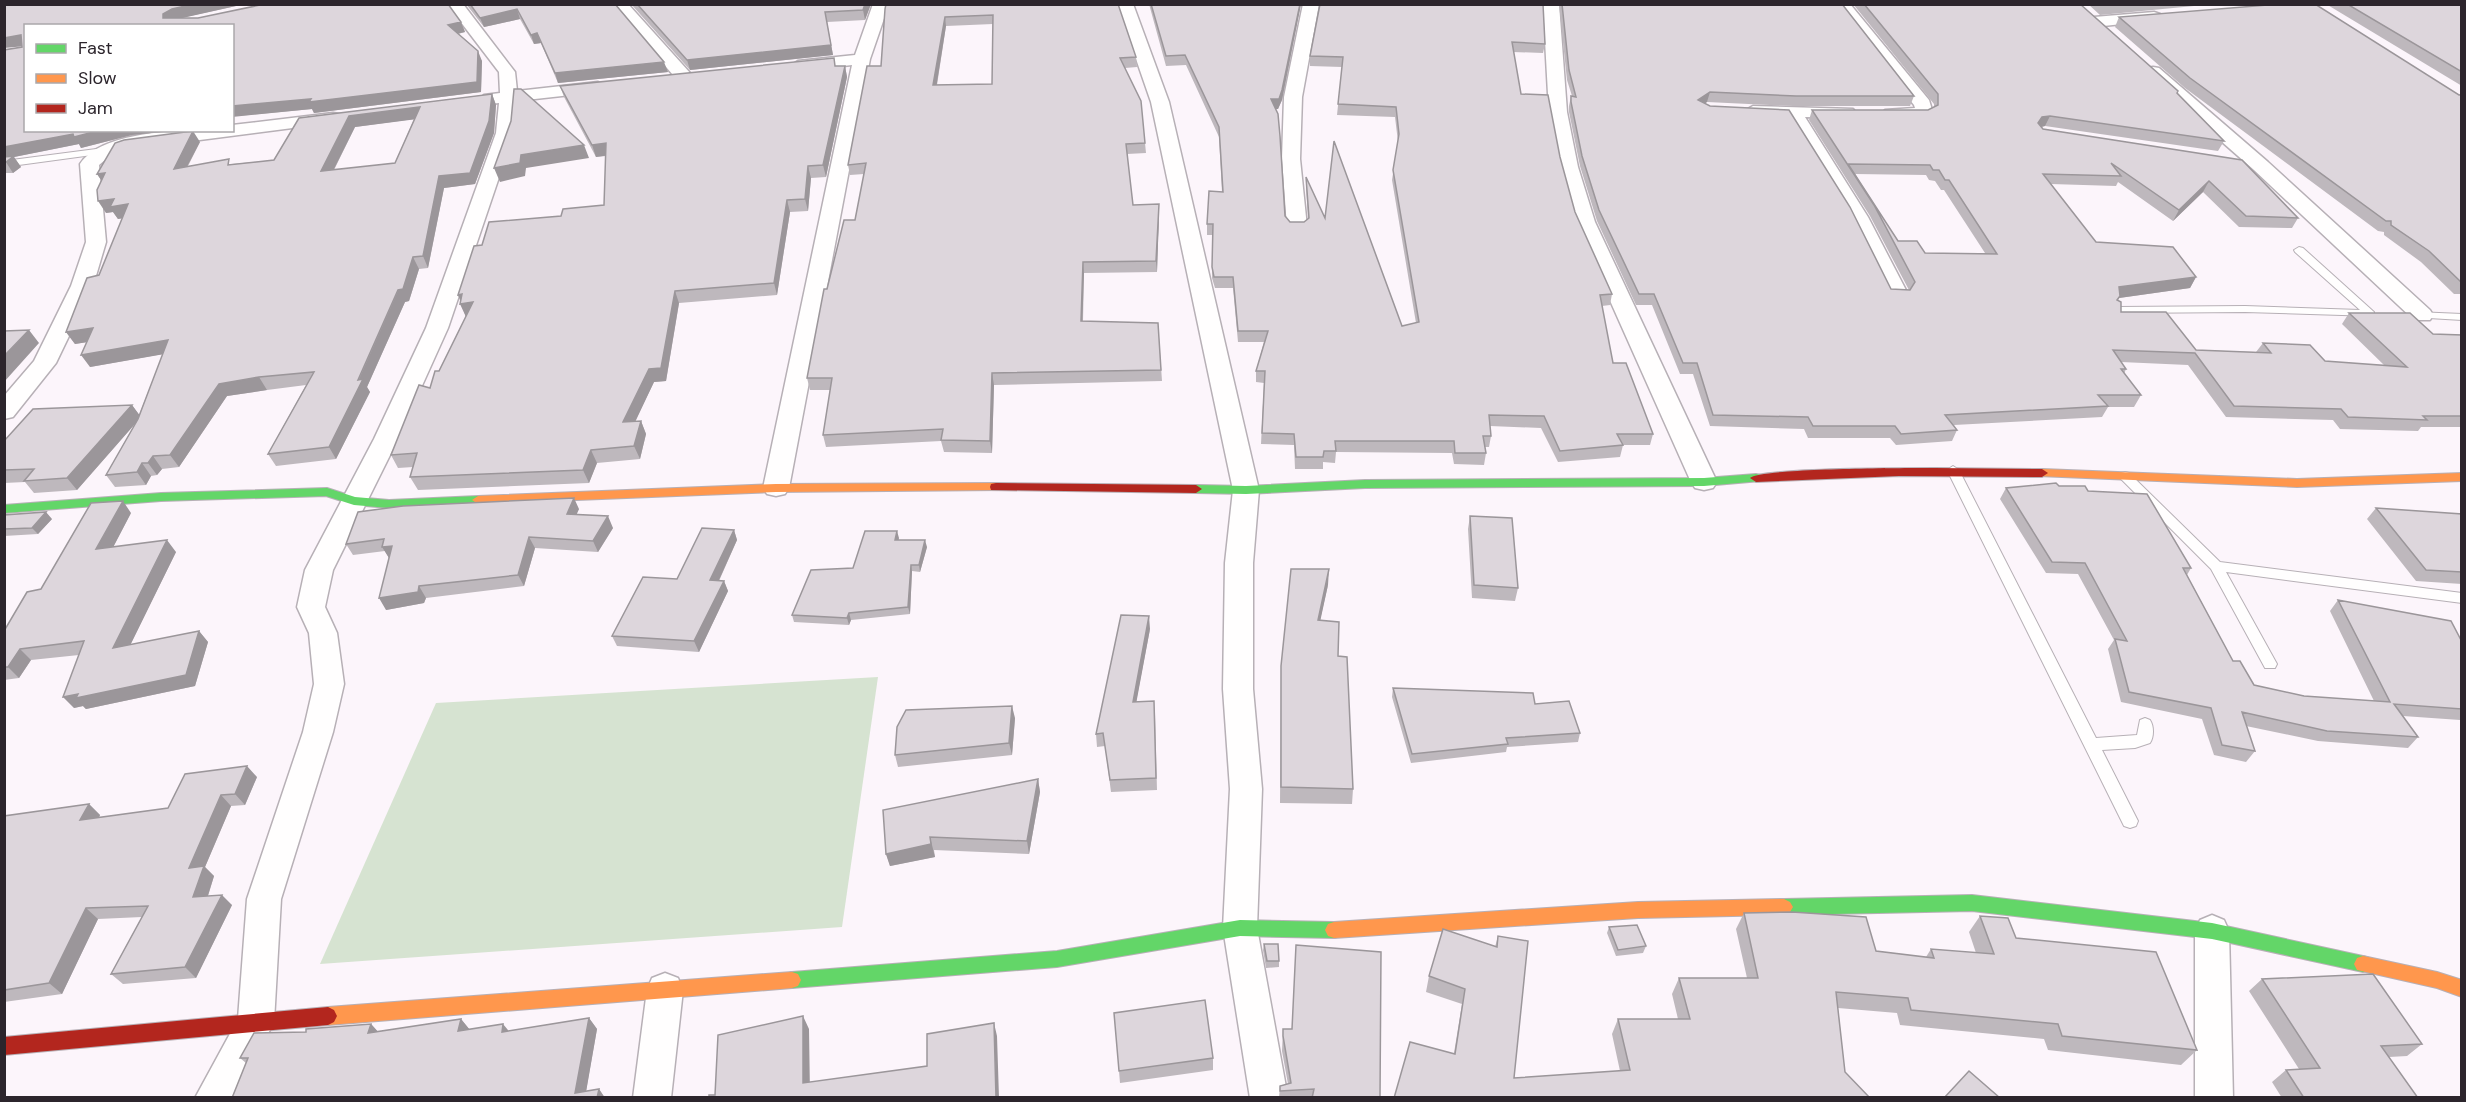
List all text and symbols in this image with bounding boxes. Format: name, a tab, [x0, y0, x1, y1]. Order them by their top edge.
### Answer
legend	[24, 24, 234, 132]
text: Fast	[78, 36, 113, 60]
text: Slow	[78, 66, 117, 90]
text: Jam	[78, 96, 113, 120]

